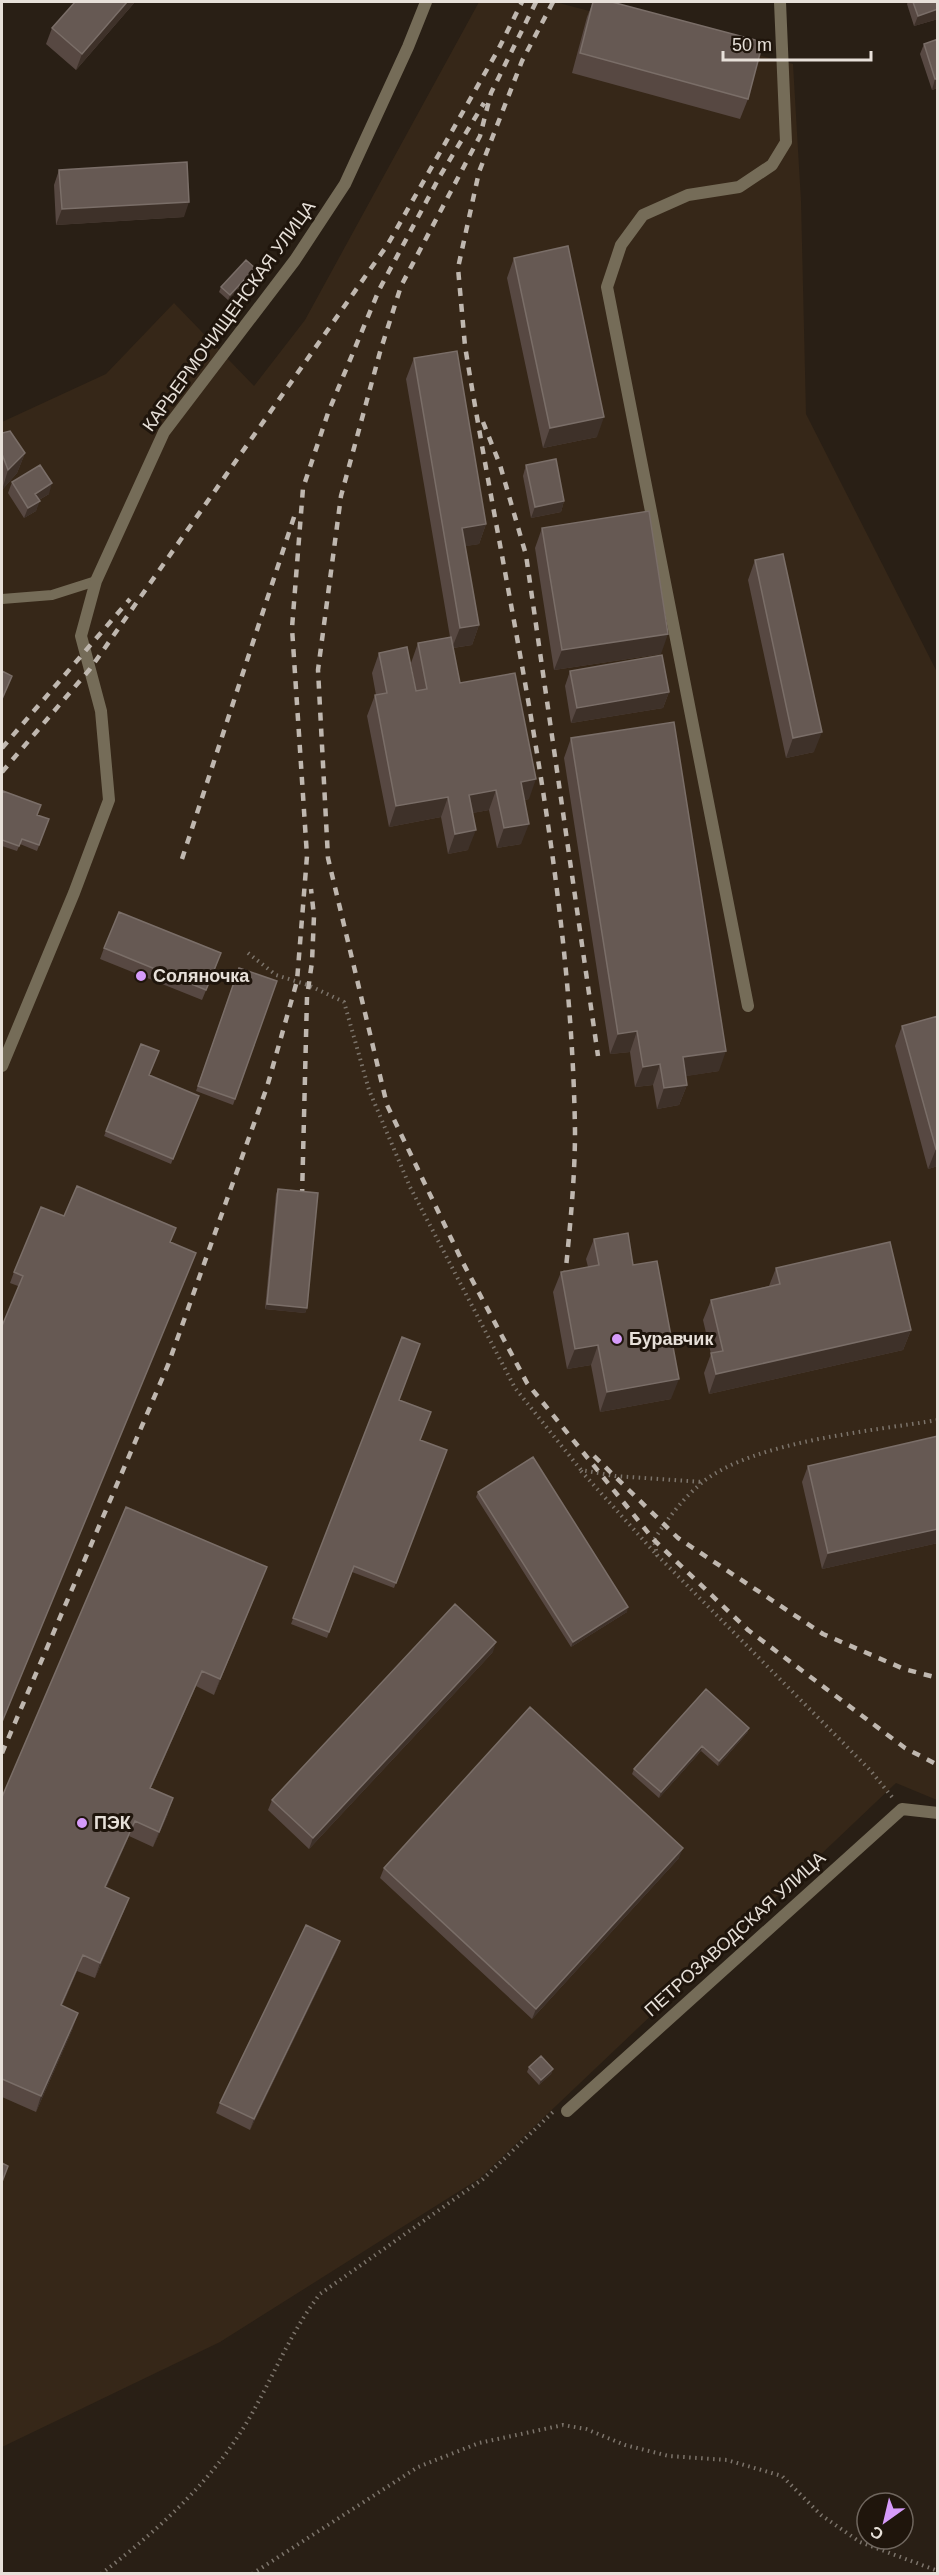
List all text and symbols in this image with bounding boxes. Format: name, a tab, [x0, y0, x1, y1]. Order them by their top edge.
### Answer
scale bar	[723, 24, 872, 62]
text: 50 m	[732, 35, 772, 55]
street label: КАРЬЕРМОЧИЩЕНСКАЯ УЛИЦА	[139, 197, 319, 435]
place label: Соляночка	[153, 966, 250, 986]
marker: Соляночка	[134, 969, 148, 983]
place label: Буравчик	[629, 1329, 714, 1349]
marker: Буравчик	[610, 1332, 624, 1346]
place label: ПЭК	[94, 1813, 132, 1833]
marker: ПЭК	[75, 1816, 89, 1830]
street label: ПЕТРОЗАВОДСКАЯ УЛИЦА	[641, 1848, 829, 2020]
north arrow	[855, 2491, 915, 2551]
text: С	[867, 2522, 886, 2543]

